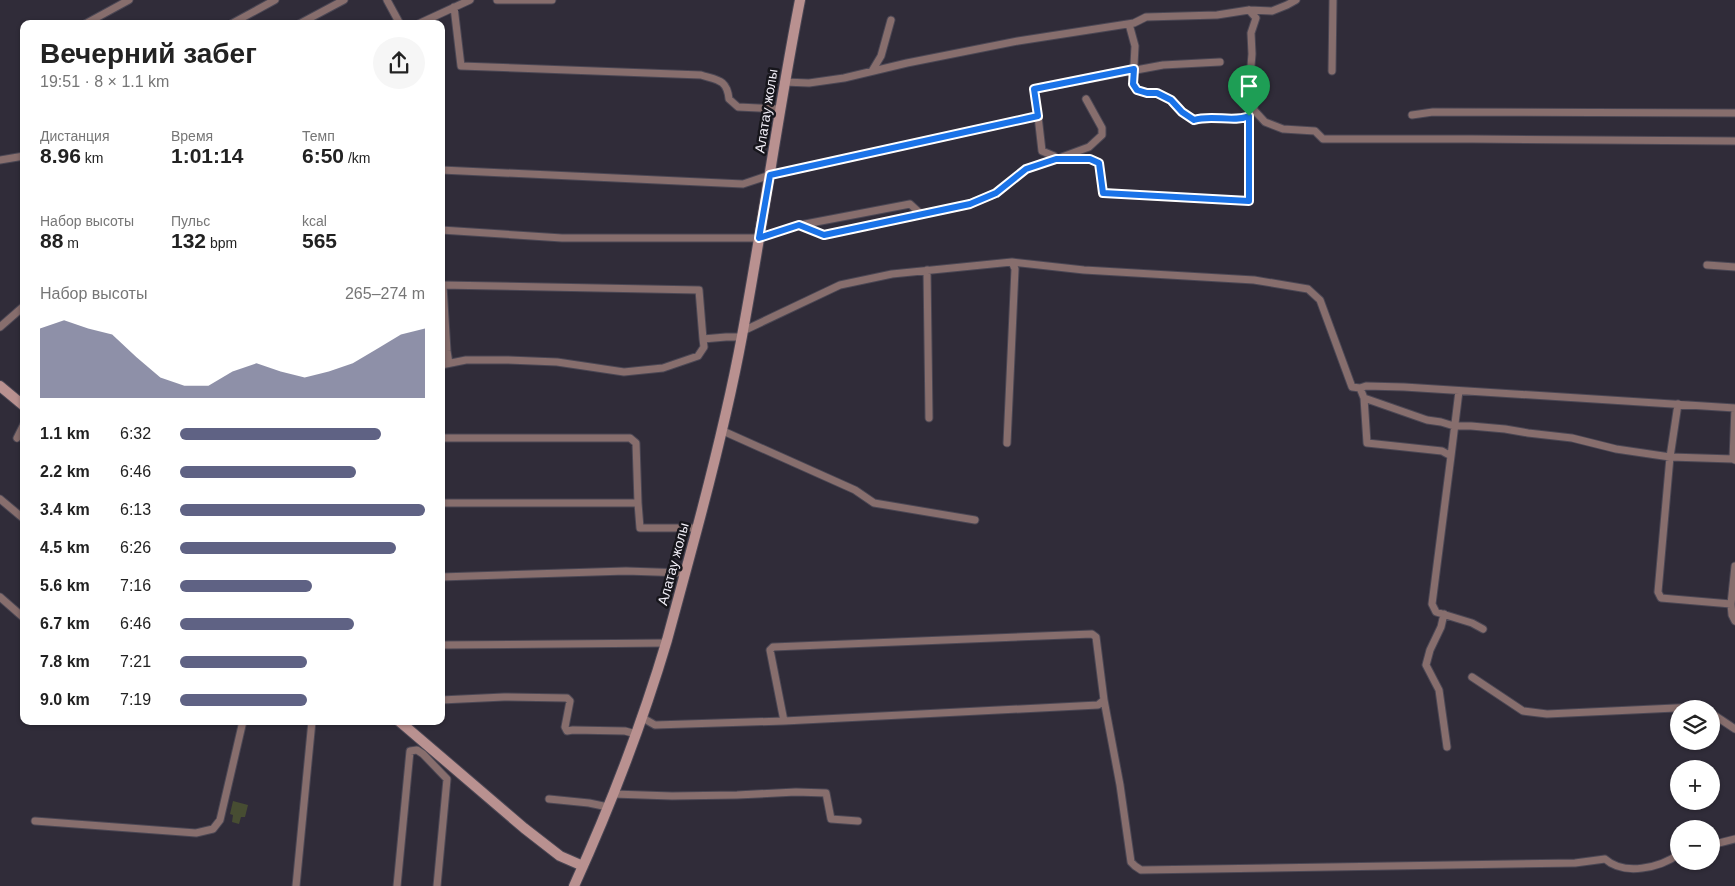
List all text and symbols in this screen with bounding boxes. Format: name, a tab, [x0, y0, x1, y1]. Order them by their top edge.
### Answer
button: share	[373, 37, 425, 89]
text: Вечерний забег	[40, 38, 257, 69]
pin	[1228, 65, 1270, 116]
street label: Алатау жолы	[751, 68, 781, 154]
icon: arrive	[1235, 72, 1263, 100]
text: 19:51 · 8 × 1.1 km	[40, 73, 169, 90]
text: Дистанция	[40, 128, 110, 144]
text: Время	[171, 128, 213, 144]
text: Темп	[302, 128, 335, 144]
text: 8.96	[40, 144, 81, 167]
text: 1:01:14	[171, 144, 243, 167]
text: 6:50	[302, 144, 344, 167]
text: km	[81, 150, 103, 166]
text: /km	[344, 150, 370, 166]
text: Набор высоты	[40, 213, 134, 229]
text: Пульс	[171, 213, 210, 229]
text: kcal	[302, 213, 327, 229]
text: 88	[40, 229, 63, 252]
text: 132	[171, 229, 206, 252]
text: 565	[302, 229, 337, 252]
text: m	[63, 235, 79, 251]
text: bpm	[206, 235, 237, 251]
text: Набор высоты	[40, 285, 147, 302]
text: 265–274 m	[345, 285, 425, 302]
text: 1.1 km	[40, 425, 90, 442]
text: 6:32	[120, 425, 151, 442]
text: 2.2 km	[40, 463, 90, 480]
text: 6:46	[120, 463, 151, 480]
text: 3.4 km	[40, 501, 90, 518]
text: 6:13	[120, 501, 151, 518]
street label: Алатау жолы	[654, 521, 692, 607]
text: 4.5 km	[40, 539, 90, 556]
text: 6:26	[120, 539, 151, 556]
text: 5.6 km	[40, 577, 90, 594]
text: 7:16	[120, 577, 151, 594]
text: 6.7 km	[40, 615, 90, 632]
text: 6:46	[120, 615, 151, 632]
text: 7.8 km	[40, 653, 90, 670]
text: 7:21	[120, 653, 151, 670]
text: 9.0 km	[40, 691, 90, 708]
text: 7:19	[120, 691, 151, 708]
map controls	[1670, 700, 1720, 870]
button: layers	[1670, 700, 1720, 750]
button: +	[1670, 760, 1720, 810]
button: −	[1670, 820, 1720, 870]

